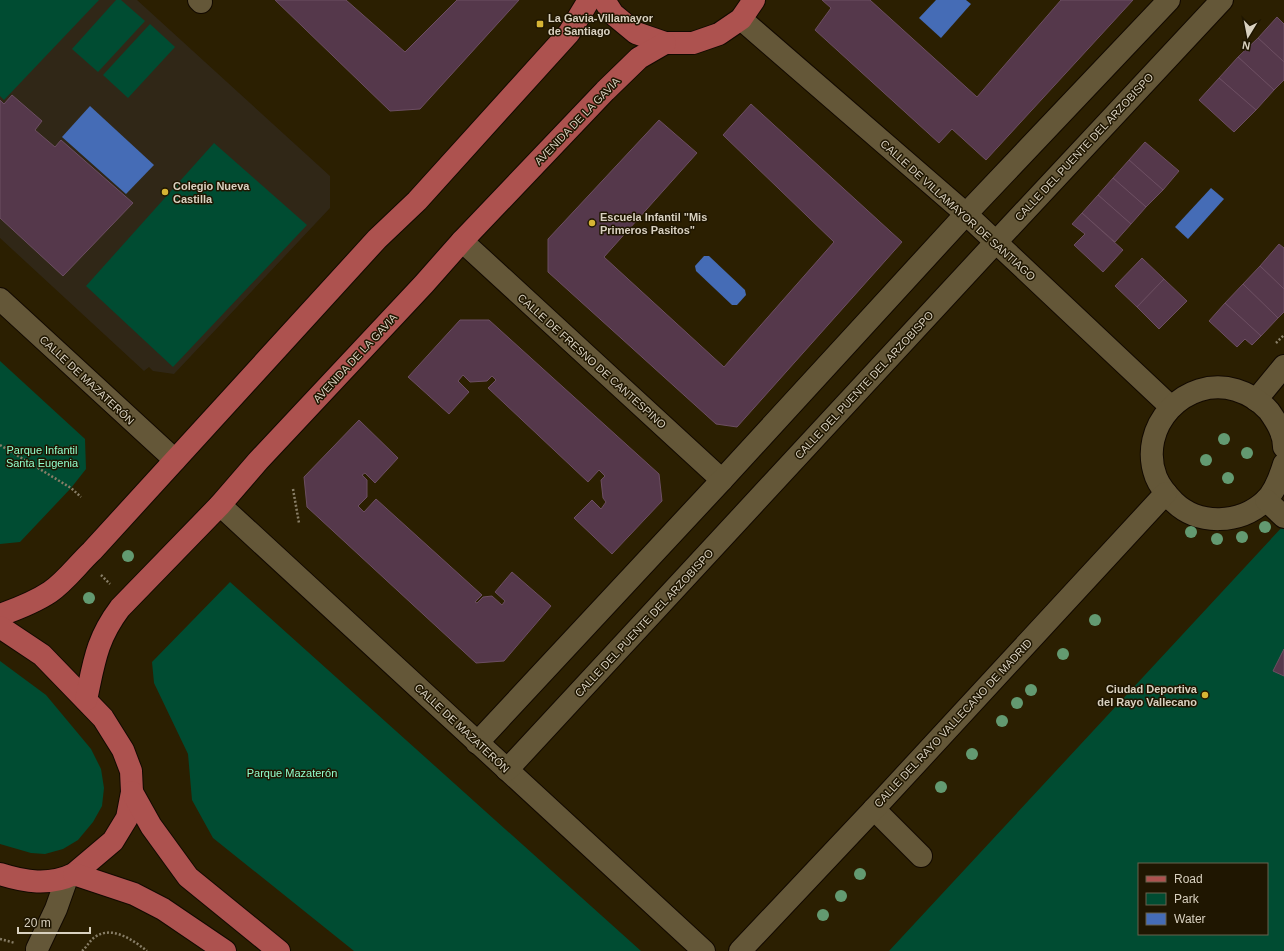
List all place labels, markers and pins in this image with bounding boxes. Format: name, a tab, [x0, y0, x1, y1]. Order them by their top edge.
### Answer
place label: La Gavia-Villamayor de Santiago	[548, 12, 654, 37]
marker: La Gavia-Villamayor de Santiago	[535, 19, 545, 29]
place label: Colegio Nueva Castilla	[173, 180, 250, 205]
marker: Colegio Nueva Castilla	[160, 187, 170, 197]
place label: Escuela Infantil "Mis Primeros Pasitos"	[600, 211, 707, 236]
marker: Escuela Infantil "Mis Primeros Pasitos"	[587, 218, 597, 228]
place label: Ciudad Deportiva del Rayo Vallecano	[1097, 683, 1198, 708]
marker: Ciudad Deportiva del Rayo Vallecano	[1200, 690, 1210, 700]

